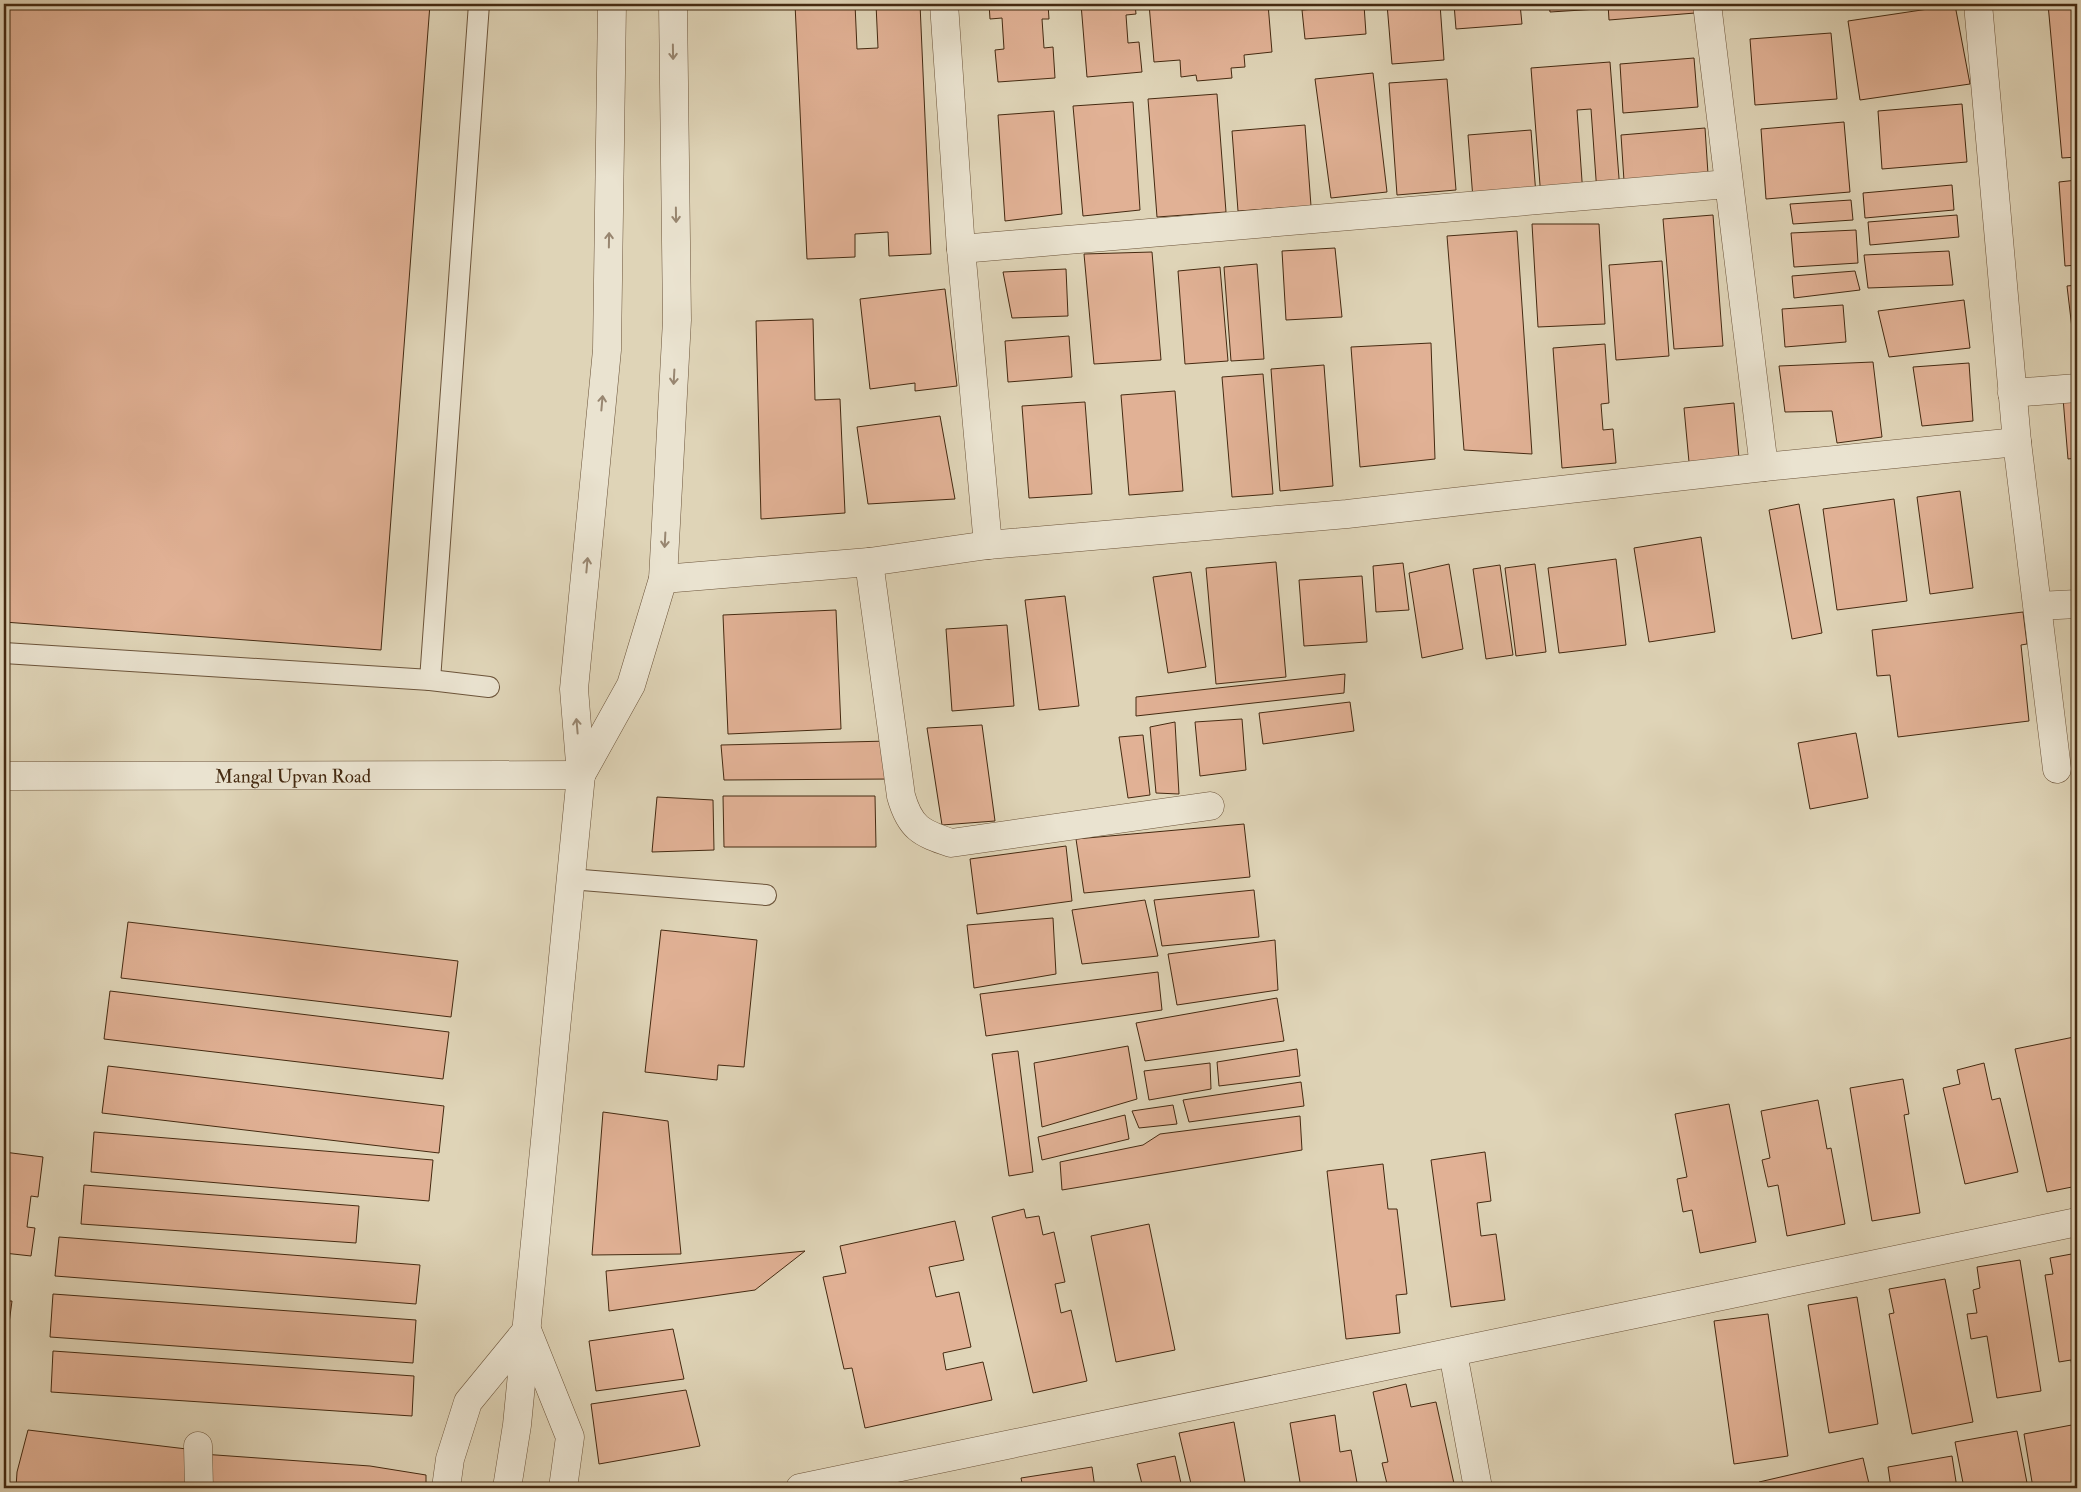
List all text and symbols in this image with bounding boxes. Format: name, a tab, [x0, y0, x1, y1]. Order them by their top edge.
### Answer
one-way arrow	[668, 44, 678, 60]
one-way arrow	[671, 207, 680, 223]
one-way arrow	[604, 233, 614, 249]
one-way arrow	[669, 369, 678, 385]
one-way arrow	[597, 395, 607, 411]
one-way arrow	[660, 531, 669, 547]
one-way arrow	[582, 557, 592, 573]
one-way arrow	[572, 718, 582, 734]
street label: Mangal Upvan Road	[215, 764, 372, 790]

